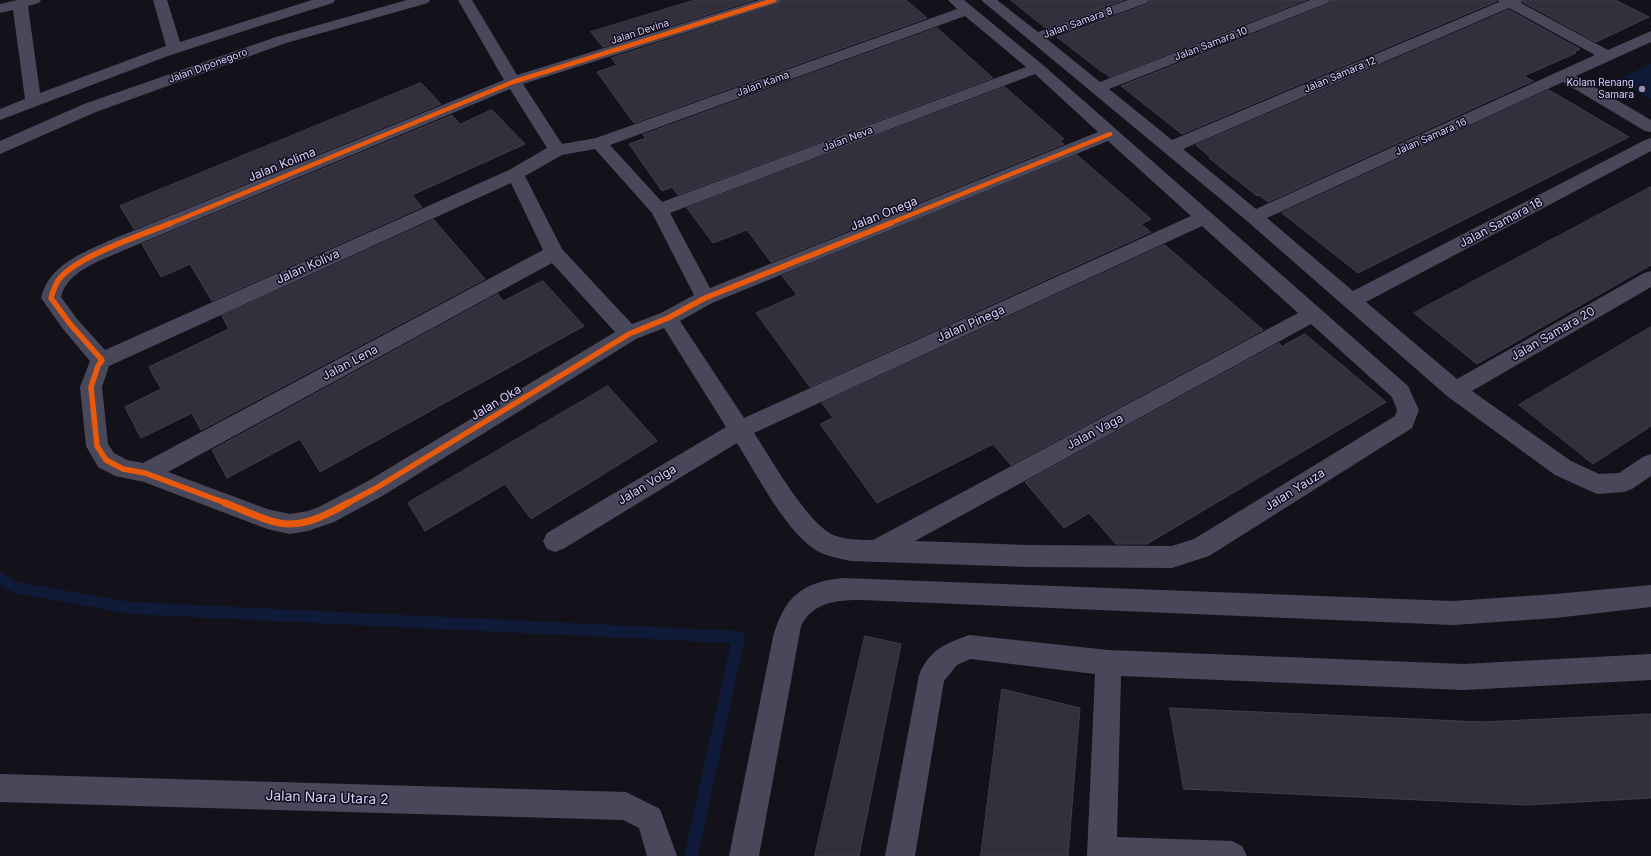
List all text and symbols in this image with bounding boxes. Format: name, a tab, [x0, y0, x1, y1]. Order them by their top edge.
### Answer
street label: Jalan Samara 8	[1042, 5, 1114, 41]
street label: Jalan Devina	[609, 17, 671, 47]
street label: Jalan Samara 10	[1173, 25, 1249, 63]
street label: Jalan Diponegoro	[167, 46, 249, 86]
street label: Jalan Samara 12	[1302, 54, 1378, 96]
street label: Jalan Kama	[735, 69, 791, 99]
place label: Kolam Renang Samara	[1566, 77, 1634, 100]
marker: Kolam Renang Samara	[1637, 84, 1647, 94]
street label: Jalan Samara 16	[1393, 116, 1469, 158]
street label: Jalan Neva	[821, 124, 875, 154]
street label: Jalan Kolima	[246, 145, 318, 185]
street label: Jalan Onega	[848, 194, 920, 234]
street label: Jalan Samara 18	[1457, 195, 1545, 251]
street label: Jalan Koliva	[274, 247, 342, 287]
street label: Jalan Pinega	[935, 303, 1007, 345]
street label: Jalan Samara 20	[1508, 304, 1598, 364]
street label: Jalan Lena	[320, 342, 380, 384]
street label: Jalan Oka	[468, 382, 524, 424]
street label: Jalan Vaga	[1064, 411, 1126, 453]
street label: Jalan Volga	[615, 462, 679, 508]
street label: Jalan Yauza	[1262, 466, 1328, 514]
street label: Jalan Nara Utara 2	[265, 787, 389, 809]

